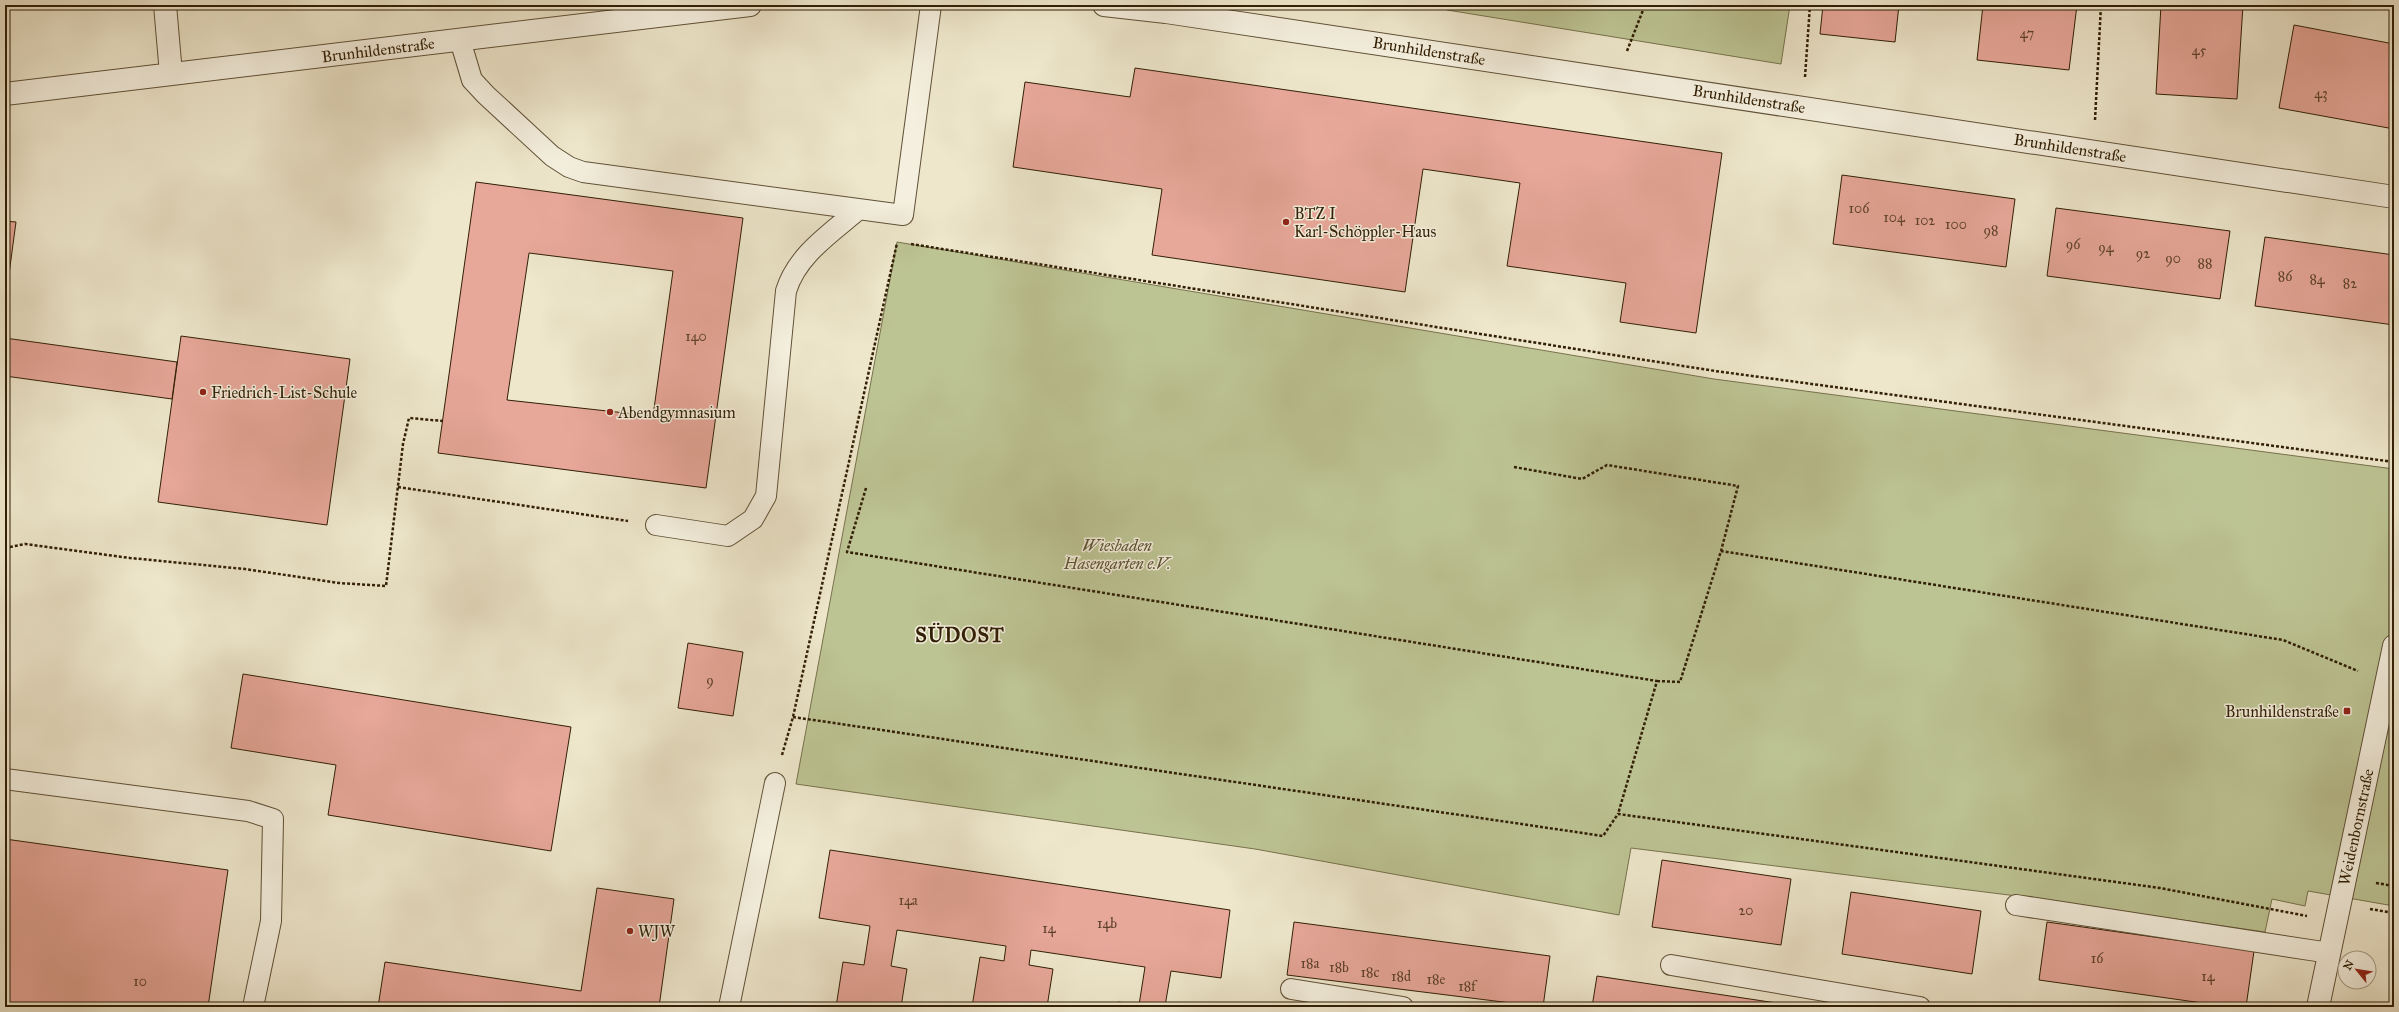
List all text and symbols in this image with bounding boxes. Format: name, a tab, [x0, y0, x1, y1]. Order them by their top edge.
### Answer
house number: 47	[2020, 25, 2034, 42]
street label: Brunhildenstraße	[1371, 33, 1487, 69]
street label: Brunhildenstraße	[320, 34, 436, 66]
house number: 45	[2192, 42, 2207, 59]
street label: Brunhildenstraße	[1691, 81, 1807, 117]
house number: 43	[2314, 85, 2328, 102]
street label: Brunhildenstraße	[2012, 130, 2128, 166]
house number: 106	[1849, 200, 1870, 217]
place label: BTZ I Karl-Schöppler-Haus	[1294, 204, 1436, 241]
house number: 104	[1883, 209, 1906, 226]
house number: 102	[1915, 212, 1935, 229]
house number: 100	[1945, 216, 1967, 233]
marker: BTZ I Karl-Schöppler-Haus	[1281, 217, 1291, 227]
house number: 98	[1984, 222, 1998, 239]
house number: 96	[2066, 236, 2081, 253]
house number: 94	[2098, 239, 2115, 256]
house number: 92	[2136, 245, 2150, 262]
house number: 90	[2165, 250, 2181, 267]
house number: 88	[2198, 255, 2212, 272]
house number: 86	[2278, 268, 2293, 285]
house number: 84	[2309, 271, 2326, 288]
house number: 82	[2343, 275, 2357, 292]
house number: 140	[685, 328, 707, 345]
place label: Friedrich-List-Schule	[211, 383, 357, 402]
marker: Friedrich-List-Schule	[198, 387, 208, 397]
place label: Abendgymnasium	[617, 403, 736, 423]
marker: Abendgymnasium	[605, 407, 615, 417]
park label: Wiesbaden Hasengarten e.V.	[1063, 536, 1172, 573]
district label: SÜDOST	[915, 622, 1005, 647]
house number: 9	[706, 672, 714, 689]
place label: Brunhildenstraße	[2225, 702, 2339, 721]
marker: Brunhildenstraße	[2342, 706, 2352, 716]
street label: Weidenbornstraße	[2334, 767, 2378, 887]
house number: 14a	[898, 892, 918, 909]
house number: 20	[1738, 902, 1754, 919]
house number: 14b	[1097, 915, 1117, 932]
house number: 14	[1042, 920, 1057, 937]
place label: WJW	[638, 922, 676, 942]
marker: WJW	[625, 926, 635, 936]
house number: 16	[2091, 950, 2104, 967]
north arrow	[2337, 950, 2377, 990]
house number: 18a	[1301, 955, 1320, 972]
text: N	[2341, 957, 2357, 973]
house number: 18b	[1329, 959, 1349, 976]
house number: 18c	[1361, 964, 1380, 981]
house number: 18d	[1391, 968, 1411, 985]
house number: 14	[2201, 968, 2216, 985]
house number: 18e	[1427, 971, 1446, 988]
house number: 10	[133, 973, 147, 990]
house number: 18f	[1458, 978, 1478, 995]

